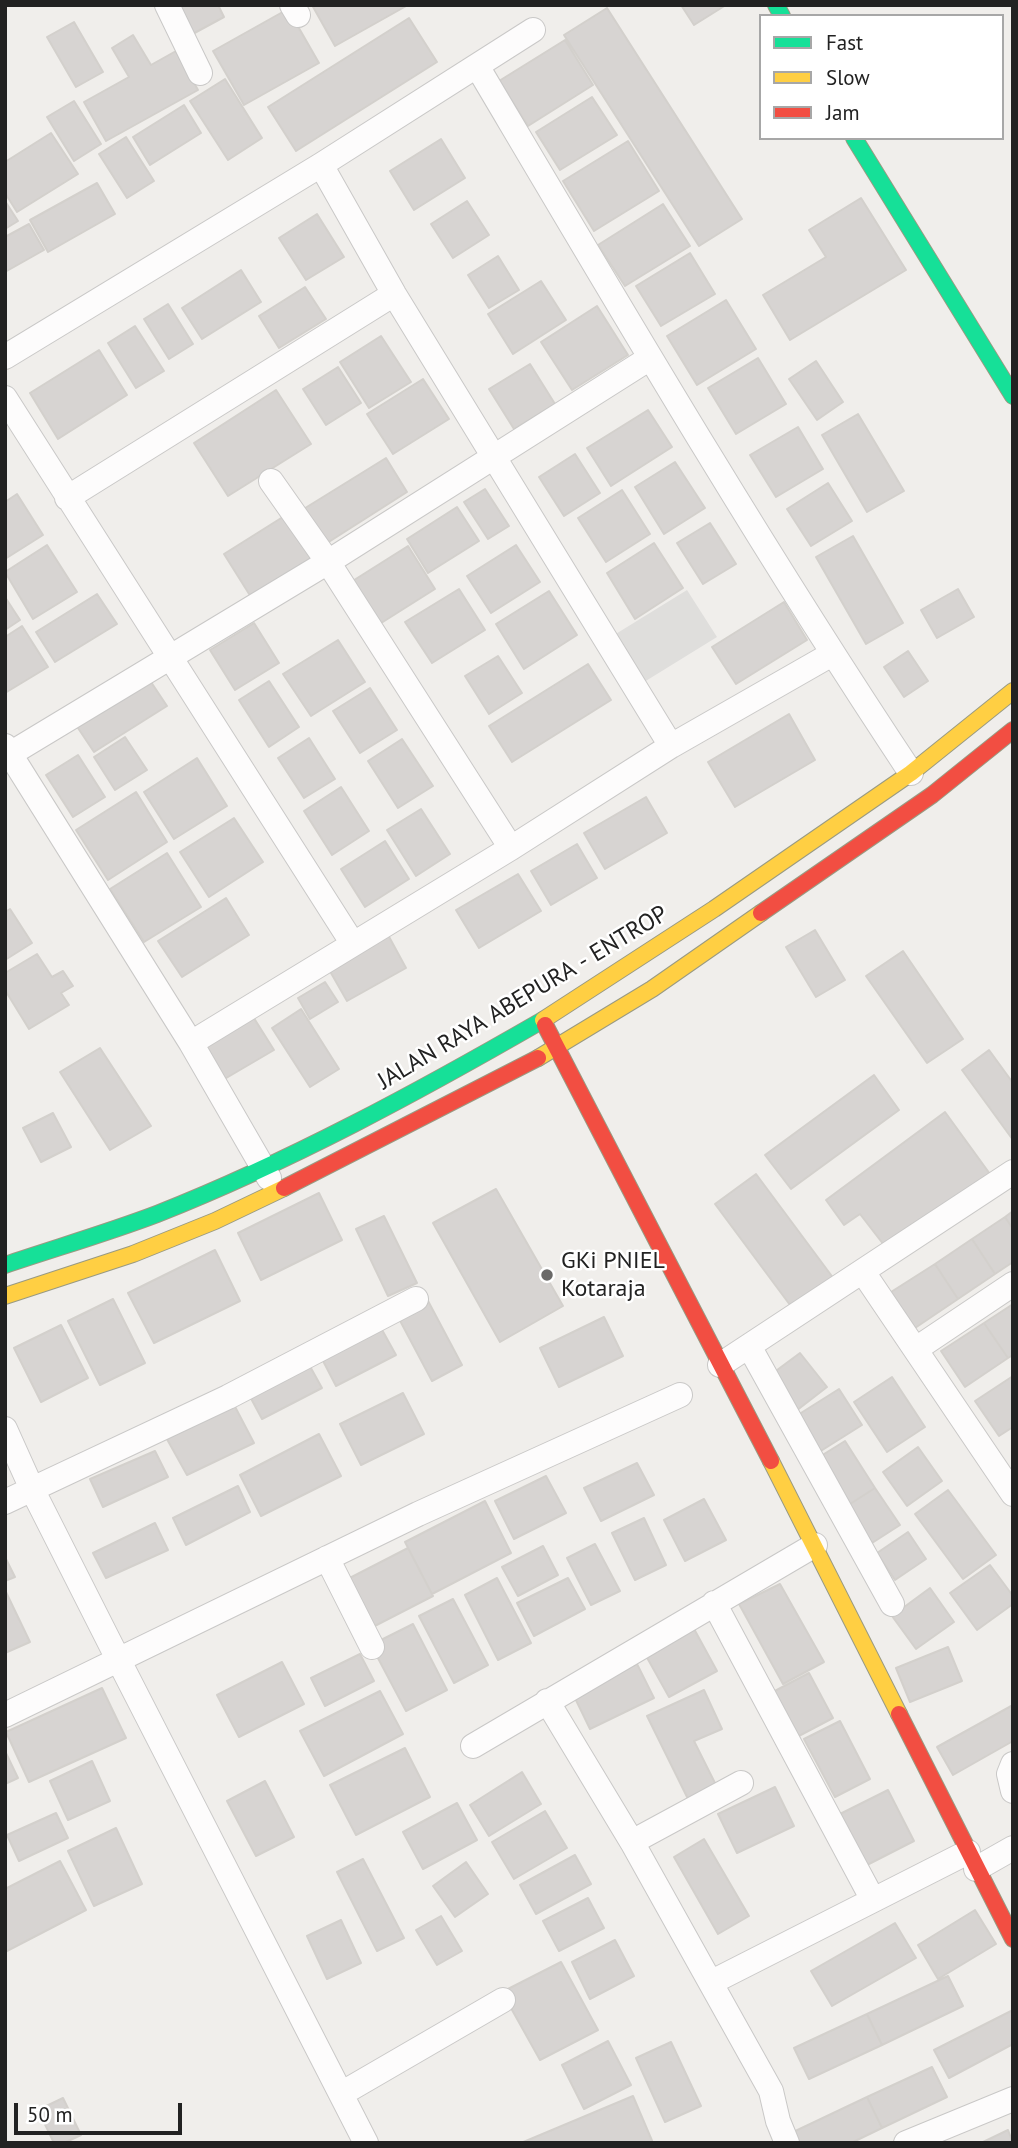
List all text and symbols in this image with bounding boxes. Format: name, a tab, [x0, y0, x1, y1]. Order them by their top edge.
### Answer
legend	[759, 14, 1004, 140]
text: Fast	[826, 29, 863, 56]
text: Slow	[826, 64, 870, 91]
text: Jam	[826, 99, 860, 126]
street label: JALAN RAYA ABEPURA - ENTROP	[373, 900, 673, 1096]
place label: GKi PNIEL Kotaraja	[561, 1247, 665, 1303]
marker: GKi PNIEL Kotaraja	[539, 1267, 555, 1283]
scale bar	[18, 2088, 186, 2132]
text: 50 m	[27, 2101, 73, 2128]

